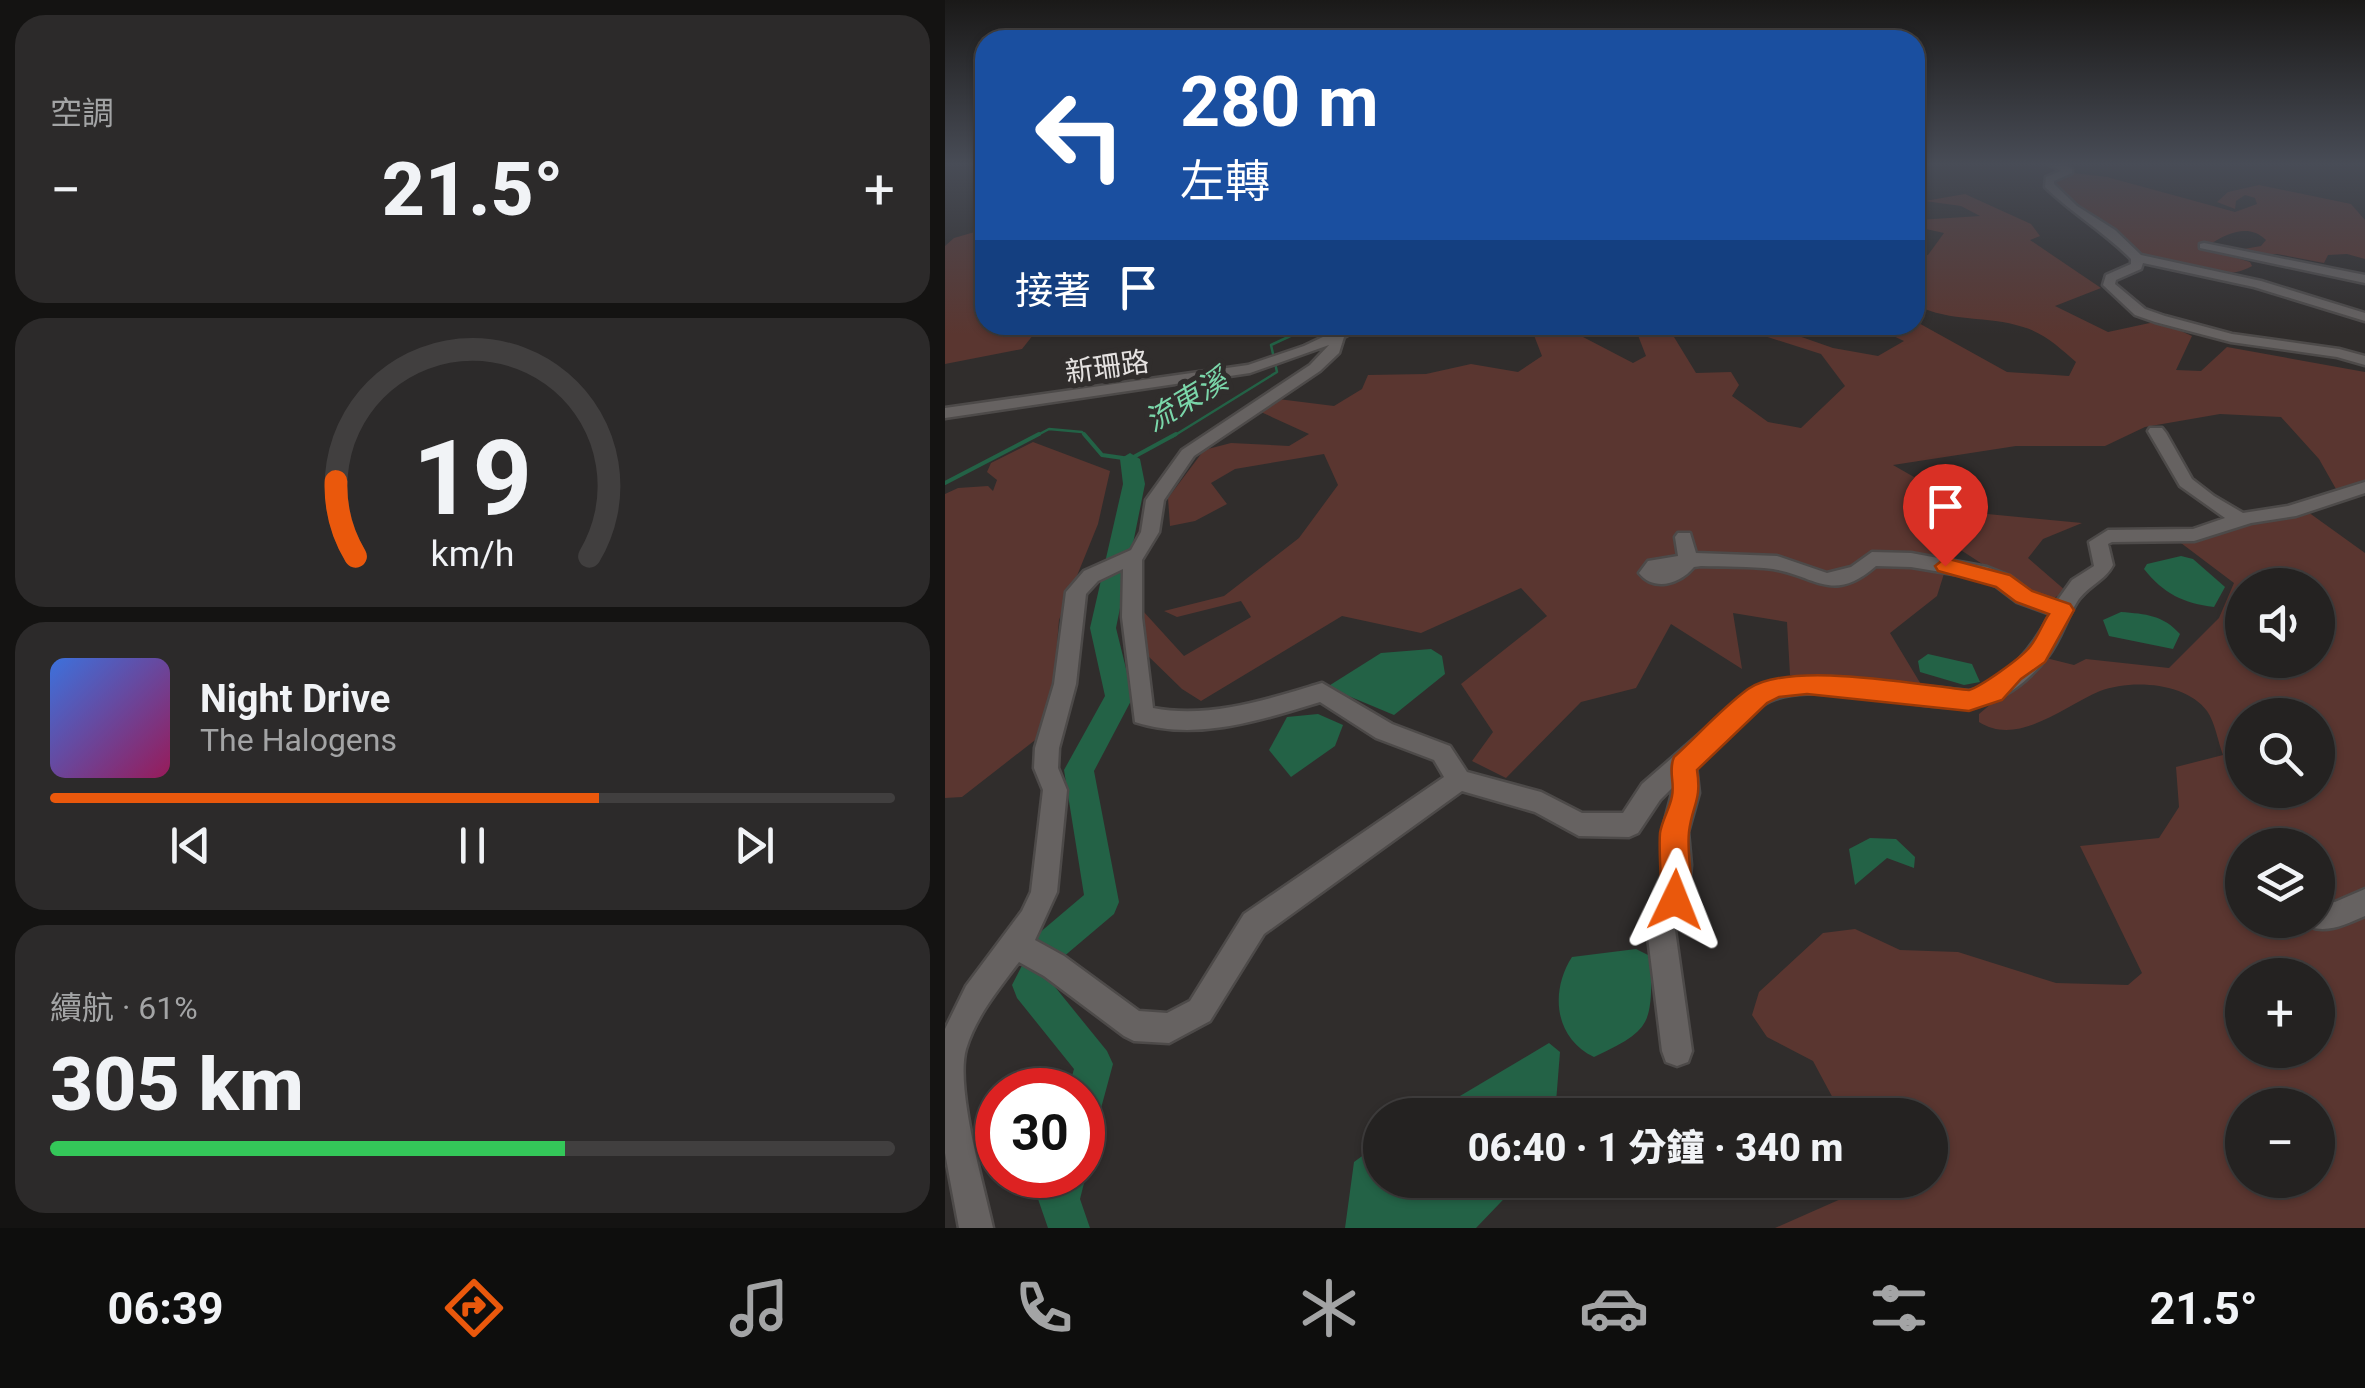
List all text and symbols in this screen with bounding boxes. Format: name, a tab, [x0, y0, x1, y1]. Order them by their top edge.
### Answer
text: 280 m	[1180, 61, 1379, 143]
icon: left	[1015, 70, 1145, 200]
text: 空調	[50, 94, 114, 132]
text: 21.5°	[382, 145, 563, 233]
text: 左轉	[1180, 155, 1270, 208]
text: −	[50, 158, 81, 222]
text: +	[864, 158, 895, 222]
icon: arrive	[1111, 260, 1166, 315]
text: 接著	[1015, 269, 1091, 313]
street label: 新珊路	[1063, 345, 1151, 389]
water label: 流東溪	[1138, 360, 1237, 438]
text: 19	[413, 418, 532, 539]
pin	[1903, 464, 1988, 567]
icon: arrive	[1918, 479, 1973, 534]
text: km/h	[431, 533, 514, 575]
map controls	[2225, 568, 2335, 1198]
button: sound	[2225, 568, 2335, 678]
text: Night Drive	[200, 677, 390, 721]
button: search	[2225, 698, 2335, 808]
text: The Halogens	[200, 721, 397, 759]
icon: previous	[163, 818, 218, 873]
icon: pause	[445, 818, 500, 873]
icon: next	[727, 818, 782, 873]
button: layers	[2225, 828, 2335, 938]
position arrow	[1623, 848, 1727, 952]
button: +	[2225, 958, 2335, 1068]
text: 續航 · 61%	[50, 989, 198, 1027]
text: 305 km	[50, 1040, 304, 1128]
speed limit sign: 30	[975, 1068, 1105, 1198]
button: −	[2225, 1088, 2335, 1198]
text: 06:40 · 1 分鐘 · 340 m	[1468, 1126, 1843, 1170]
icon: directions	[439, 1273, 509, 1343]
icon: music	[724, 1273, 794, 1343]
icon: phone	[1009, 1273, 1079, 1343]
icon: climate	[1294, 1273, 1364, 1343]
icon: car	[1579, 1273, 1649, 1343]
icon: filters	[1864, 1273, 1934, 1343]
text: 06:39	[108, 1282, 224, 1335]
text: 21.5°	[2149, 1282, 2257, 1335]

